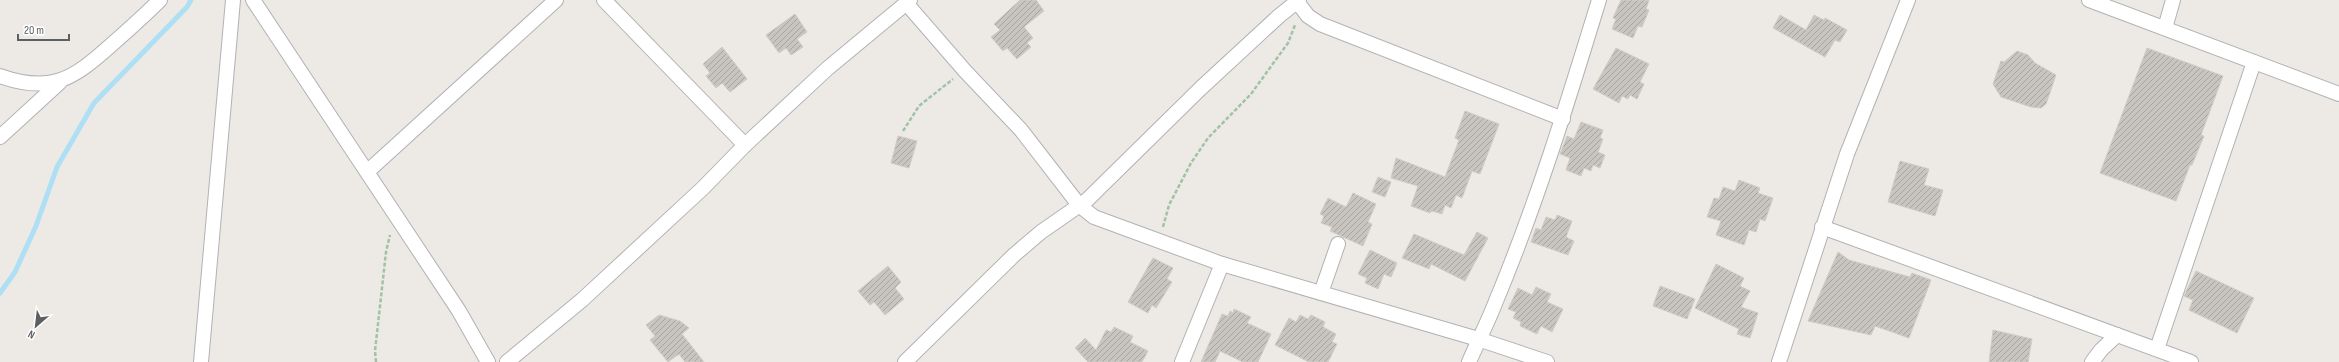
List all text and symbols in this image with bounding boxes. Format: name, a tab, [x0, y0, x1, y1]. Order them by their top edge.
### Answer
scale bar	[18, 16, 69, 42]
text: 20 m	[24, 23, 44, 38]
north arrow	[16, 306, 56, 346]
text: N	[26, 327, 37, 342]

